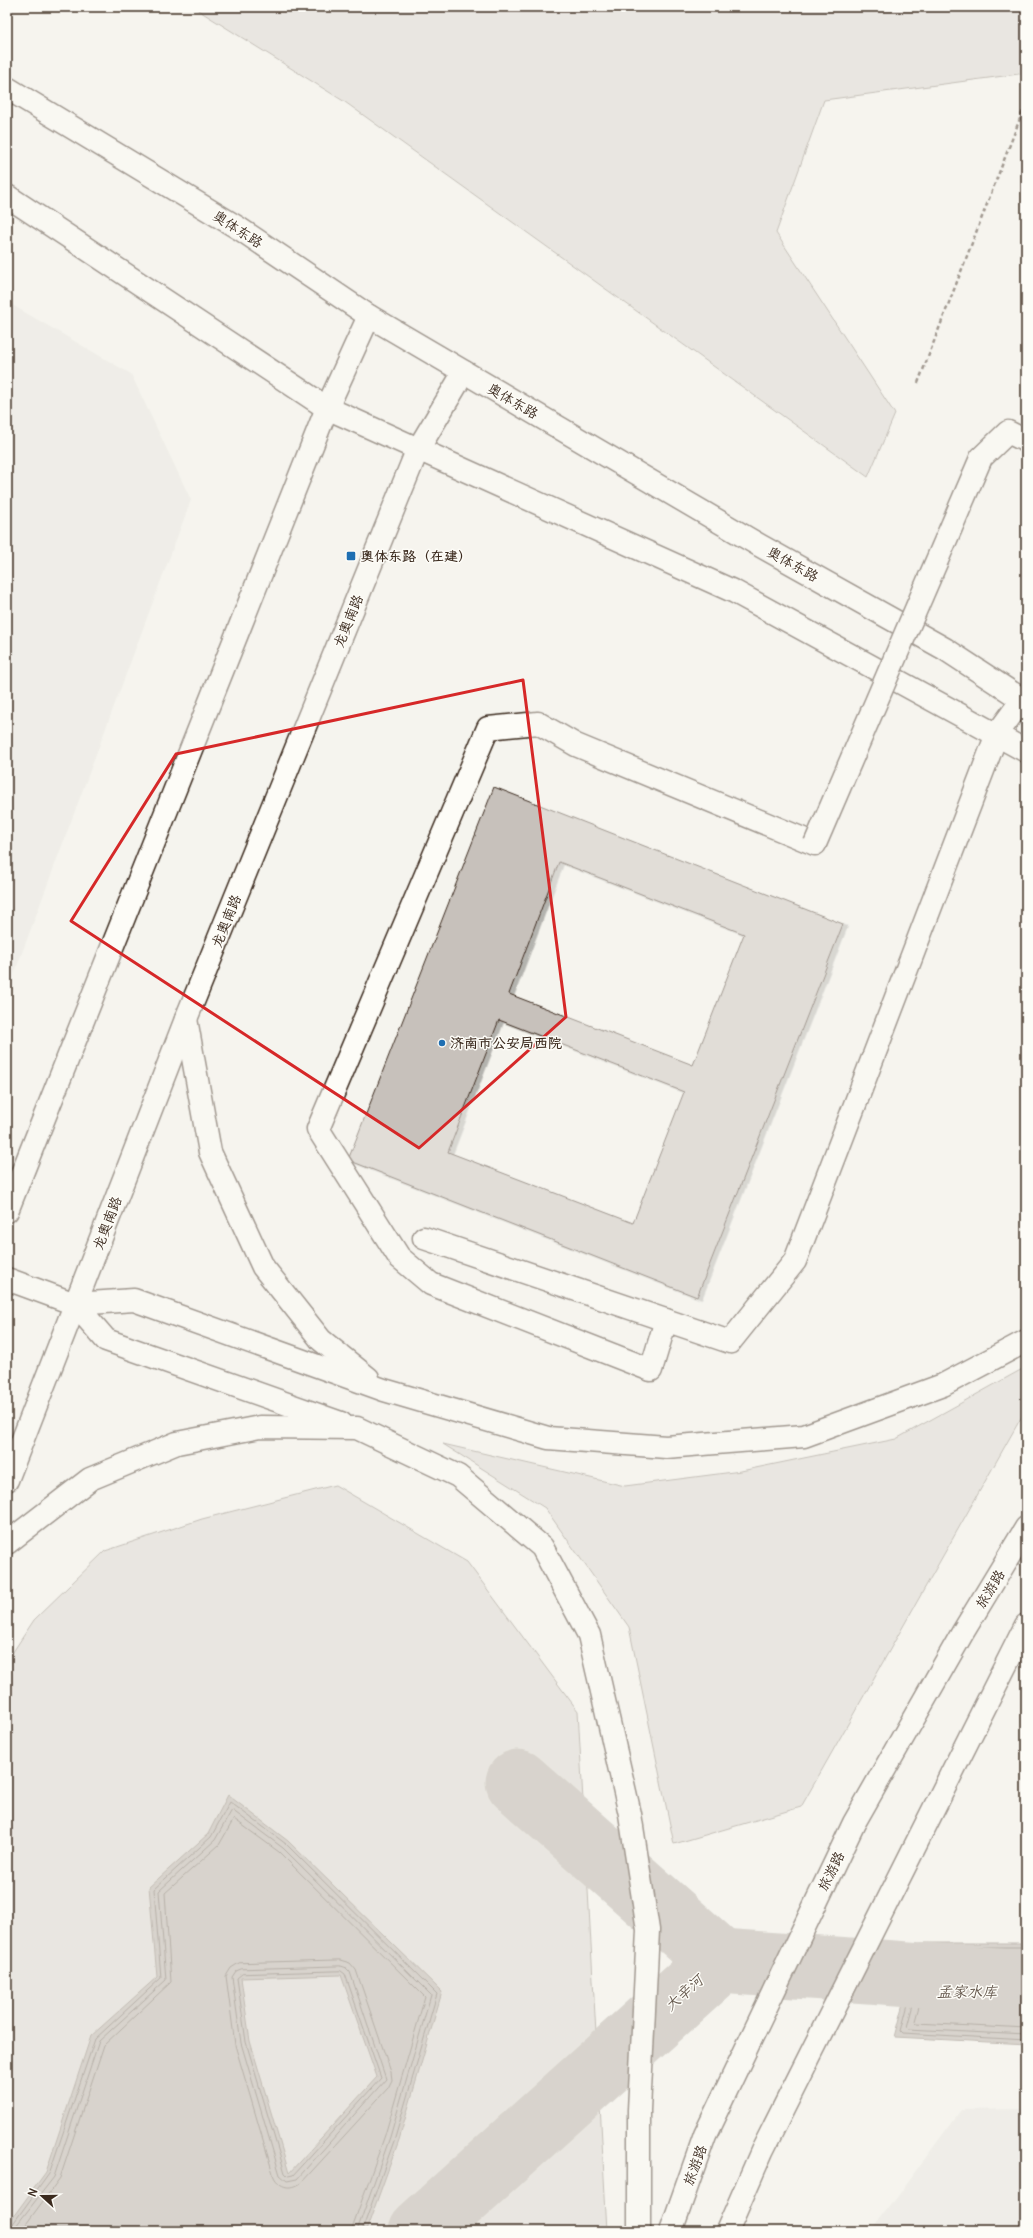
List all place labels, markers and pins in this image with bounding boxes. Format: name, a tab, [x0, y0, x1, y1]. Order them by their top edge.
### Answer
place label: 奥体东路（在建）	[360, 547, 472, 565]
marker: 奥体东路（在建）	[345, 550, 357, 562]
place label: 济南市公安局西院	[450, 1034, 562, 1052]
marker: 济南市公安局西院	[437, 1038, 447, 1048]

